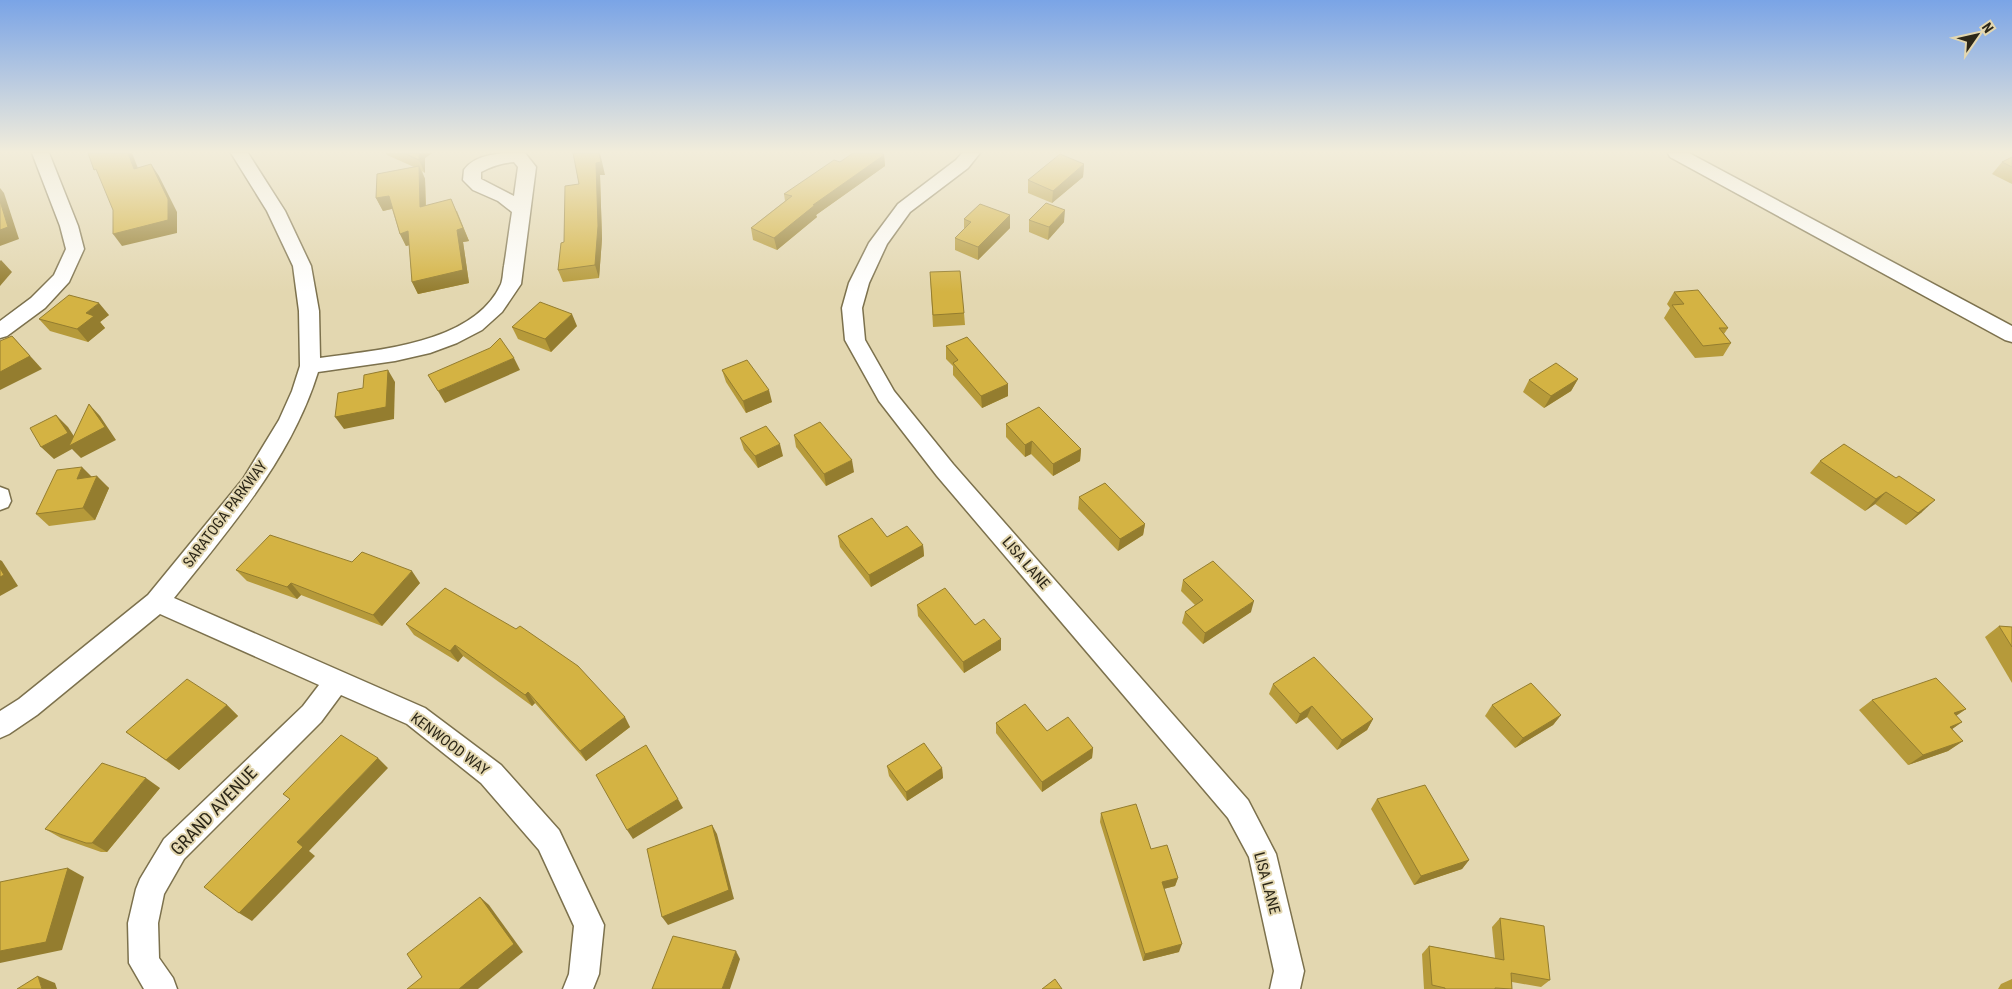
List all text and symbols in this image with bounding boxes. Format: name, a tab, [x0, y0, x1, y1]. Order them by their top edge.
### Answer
north arrow	[1952, 10, 2002, 60]
text: N	[1979, 20, 1997, 36]
street label: SARATOGA PARKWAY	[179, 457, 271, 571]
street label: LISA LANE	[998, 533, 1054, 593]
street label: KENWOOD WAY	[407, 709, 493, 779]
street label: GRAND AVENUE	[166, 762, 261, 859]
street label: LISA LANE	[1250, 850, 1284, 916]

